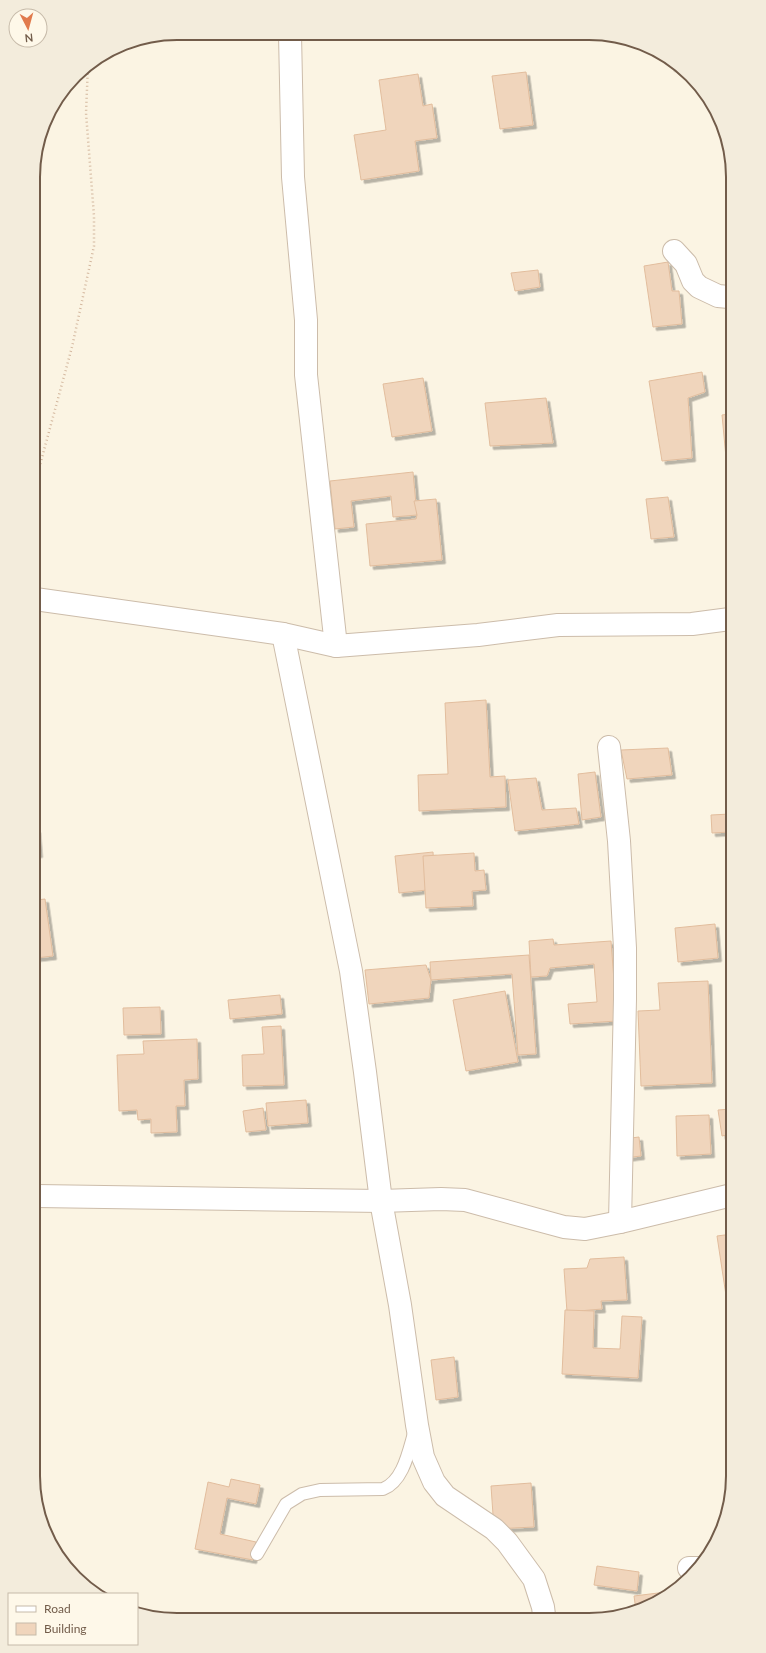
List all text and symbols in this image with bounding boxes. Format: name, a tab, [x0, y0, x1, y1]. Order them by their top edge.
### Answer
north arrow	[8, 8, 48, 48]
text: N	[24, 32, 34, 45]
legend	[8, 1593, 138, 1645]
text: Road	[44, 1601, 71, 1616]
text: Building	[44, 1621, 87, 1636]

